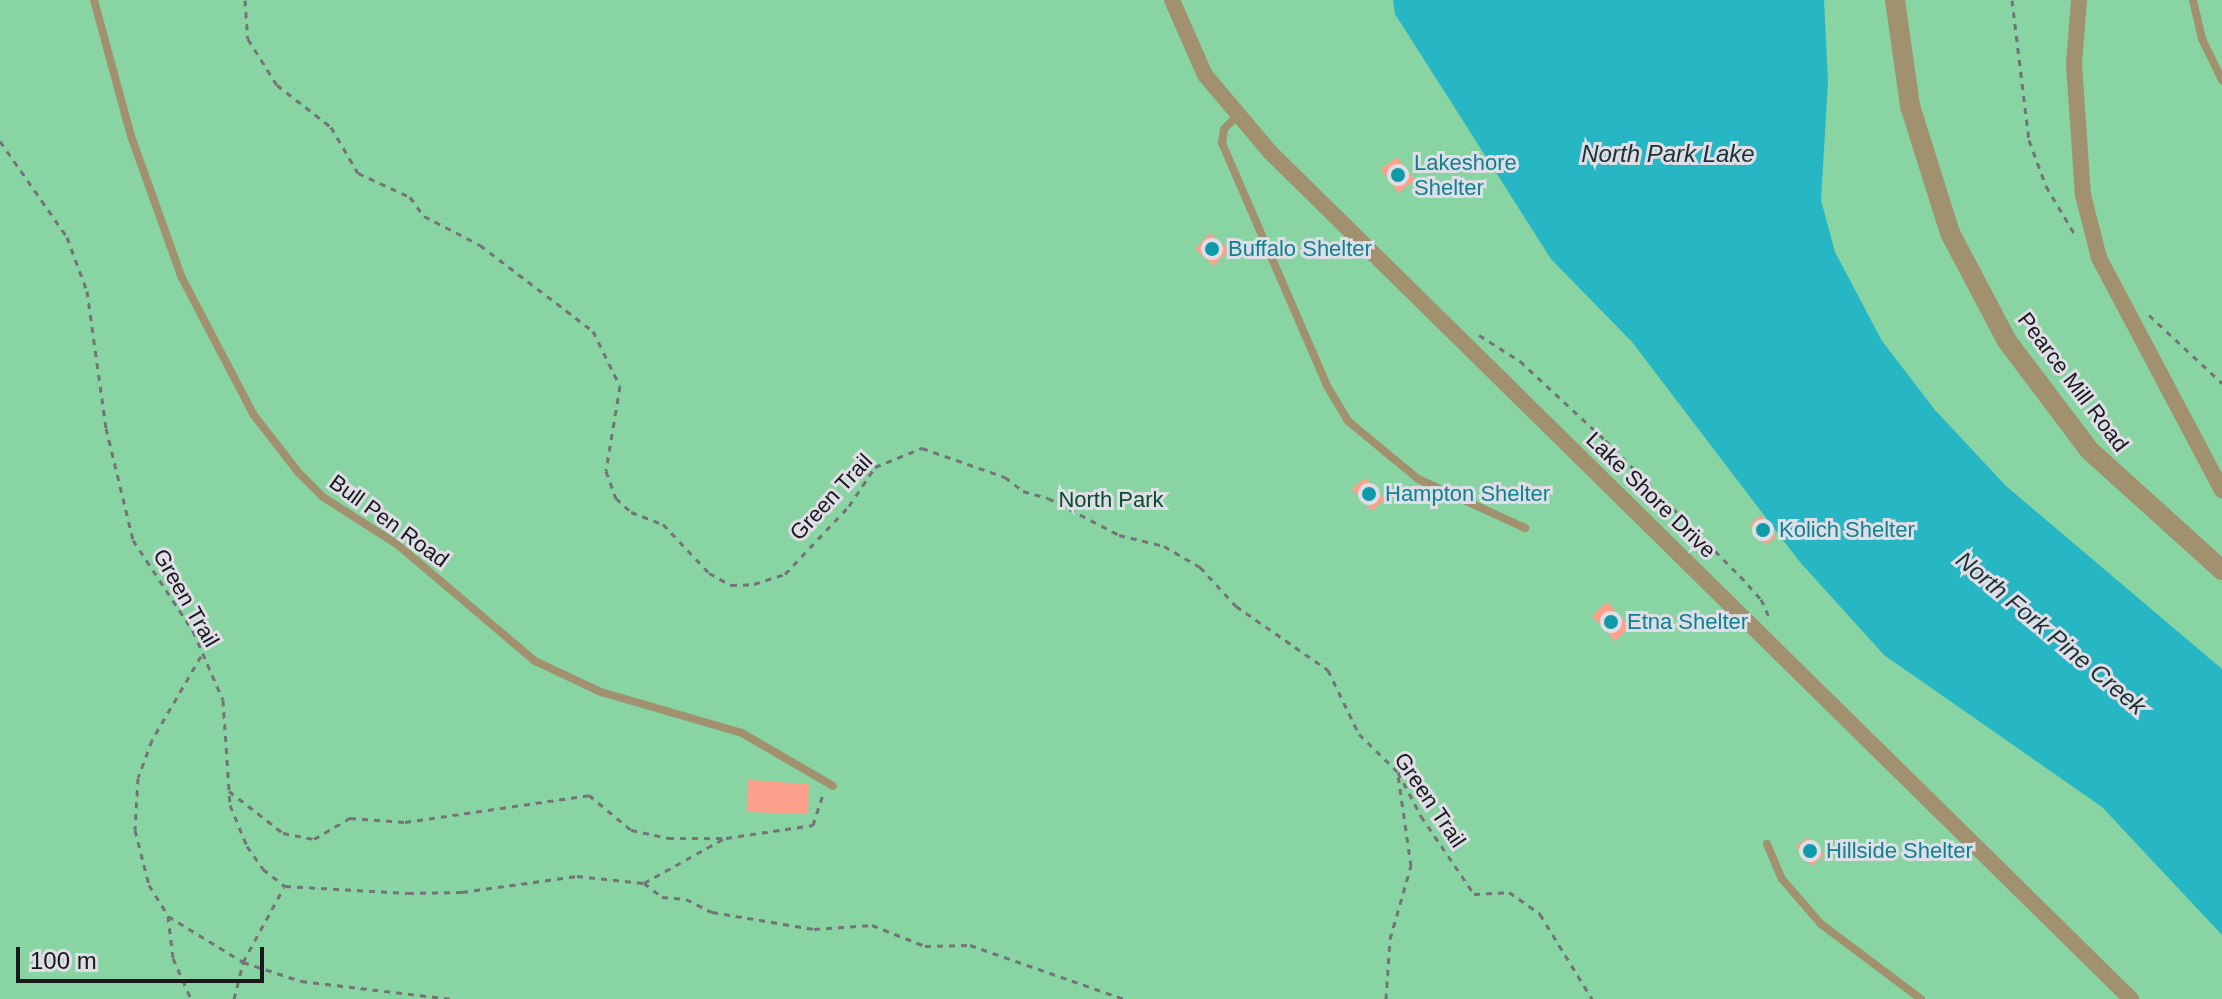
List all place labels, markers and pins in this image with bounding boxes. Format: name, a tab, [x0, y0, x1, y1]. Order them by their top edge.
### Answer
place label: Lakeshore Shelter	[1414, 149, 1517, 200]
marker: Lakeshore Shelter	[1389, 166, 1407, 184]
place label: Buffalo Shelter	[1228, 236, 1372, 262]
marker: Buffalo Shelter	[1203, 240, 1221, 258]
place label: Hampton Shelter	[1385, 481, 1550, 507]
marker: Hampton Shelter	[1360, 485, 1378, 503]
place label: Kolich Shelter	[1779, 517, 1915, 543]
marker: Kolich Shelter	[1754, 521, 1772, 539]
place label: Etna Shelter	[1627, 609, 1748, 635]
marker: Etna Shelter	[1602, 613, 1620, 631]
place label: Hillside Shelter	[1826, 838, 1973, 864]
marker: Hillside Shelter	[1801, 842, 1819, 860]

